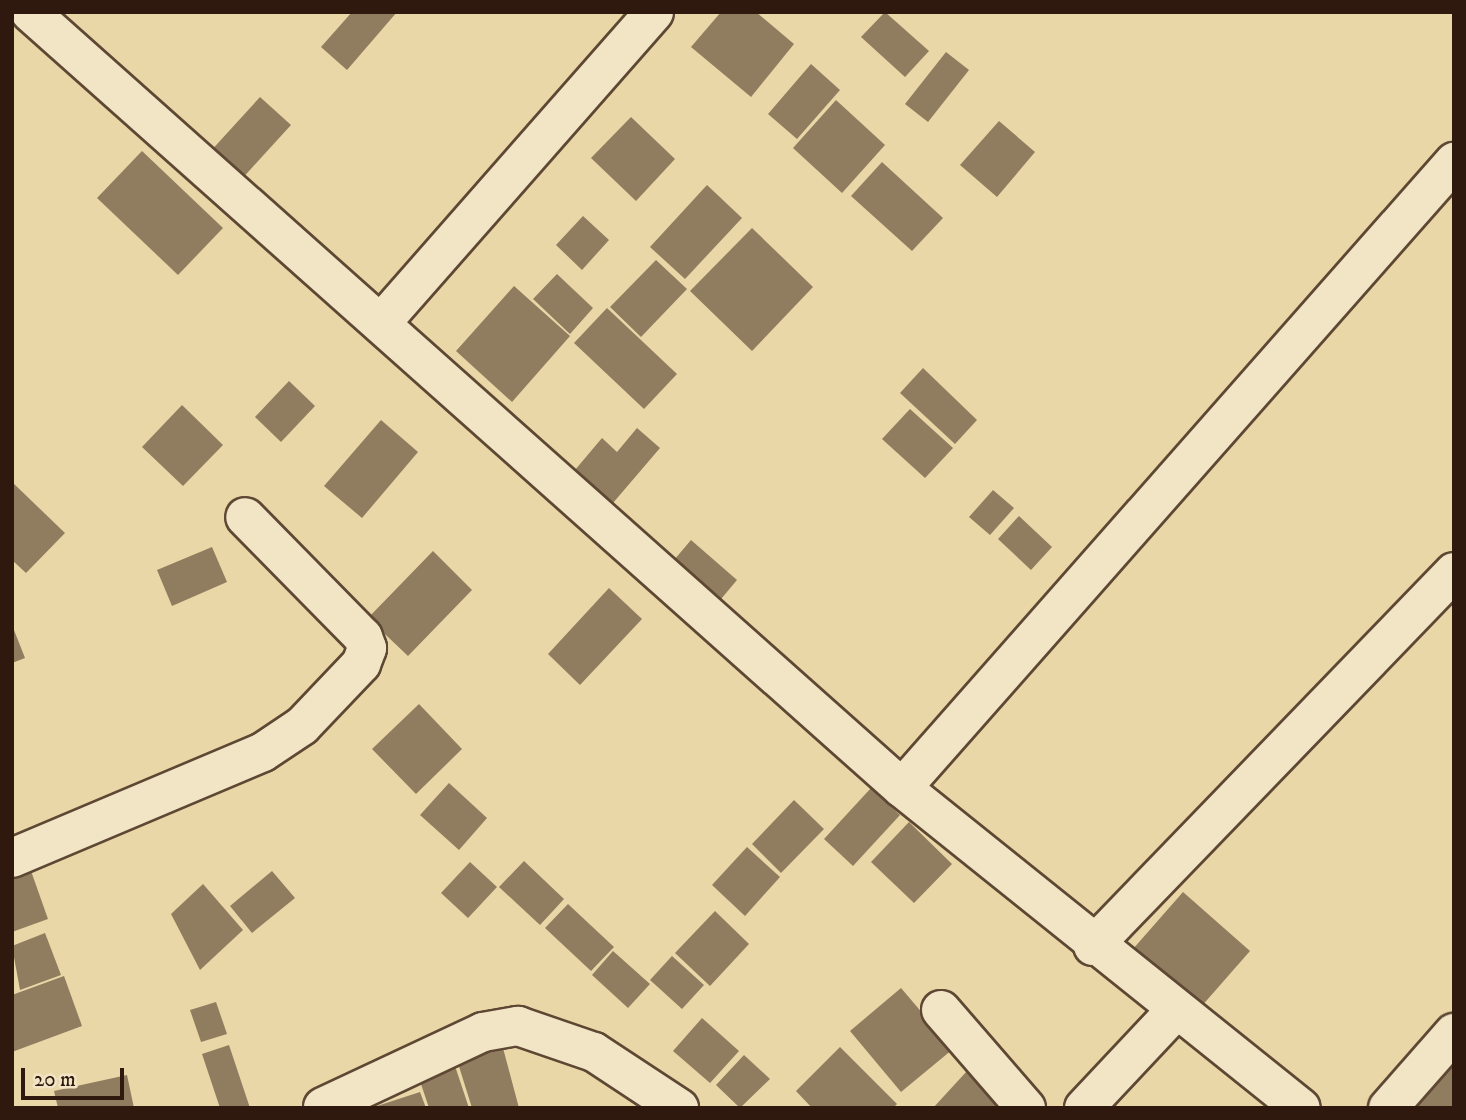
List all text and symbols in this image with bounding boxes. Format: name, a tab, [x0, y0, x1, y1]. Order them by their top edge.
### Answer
scale bar	[24, 1054, 128, 1098]
text: 20 m	[34, 1067, 76, 1093]

